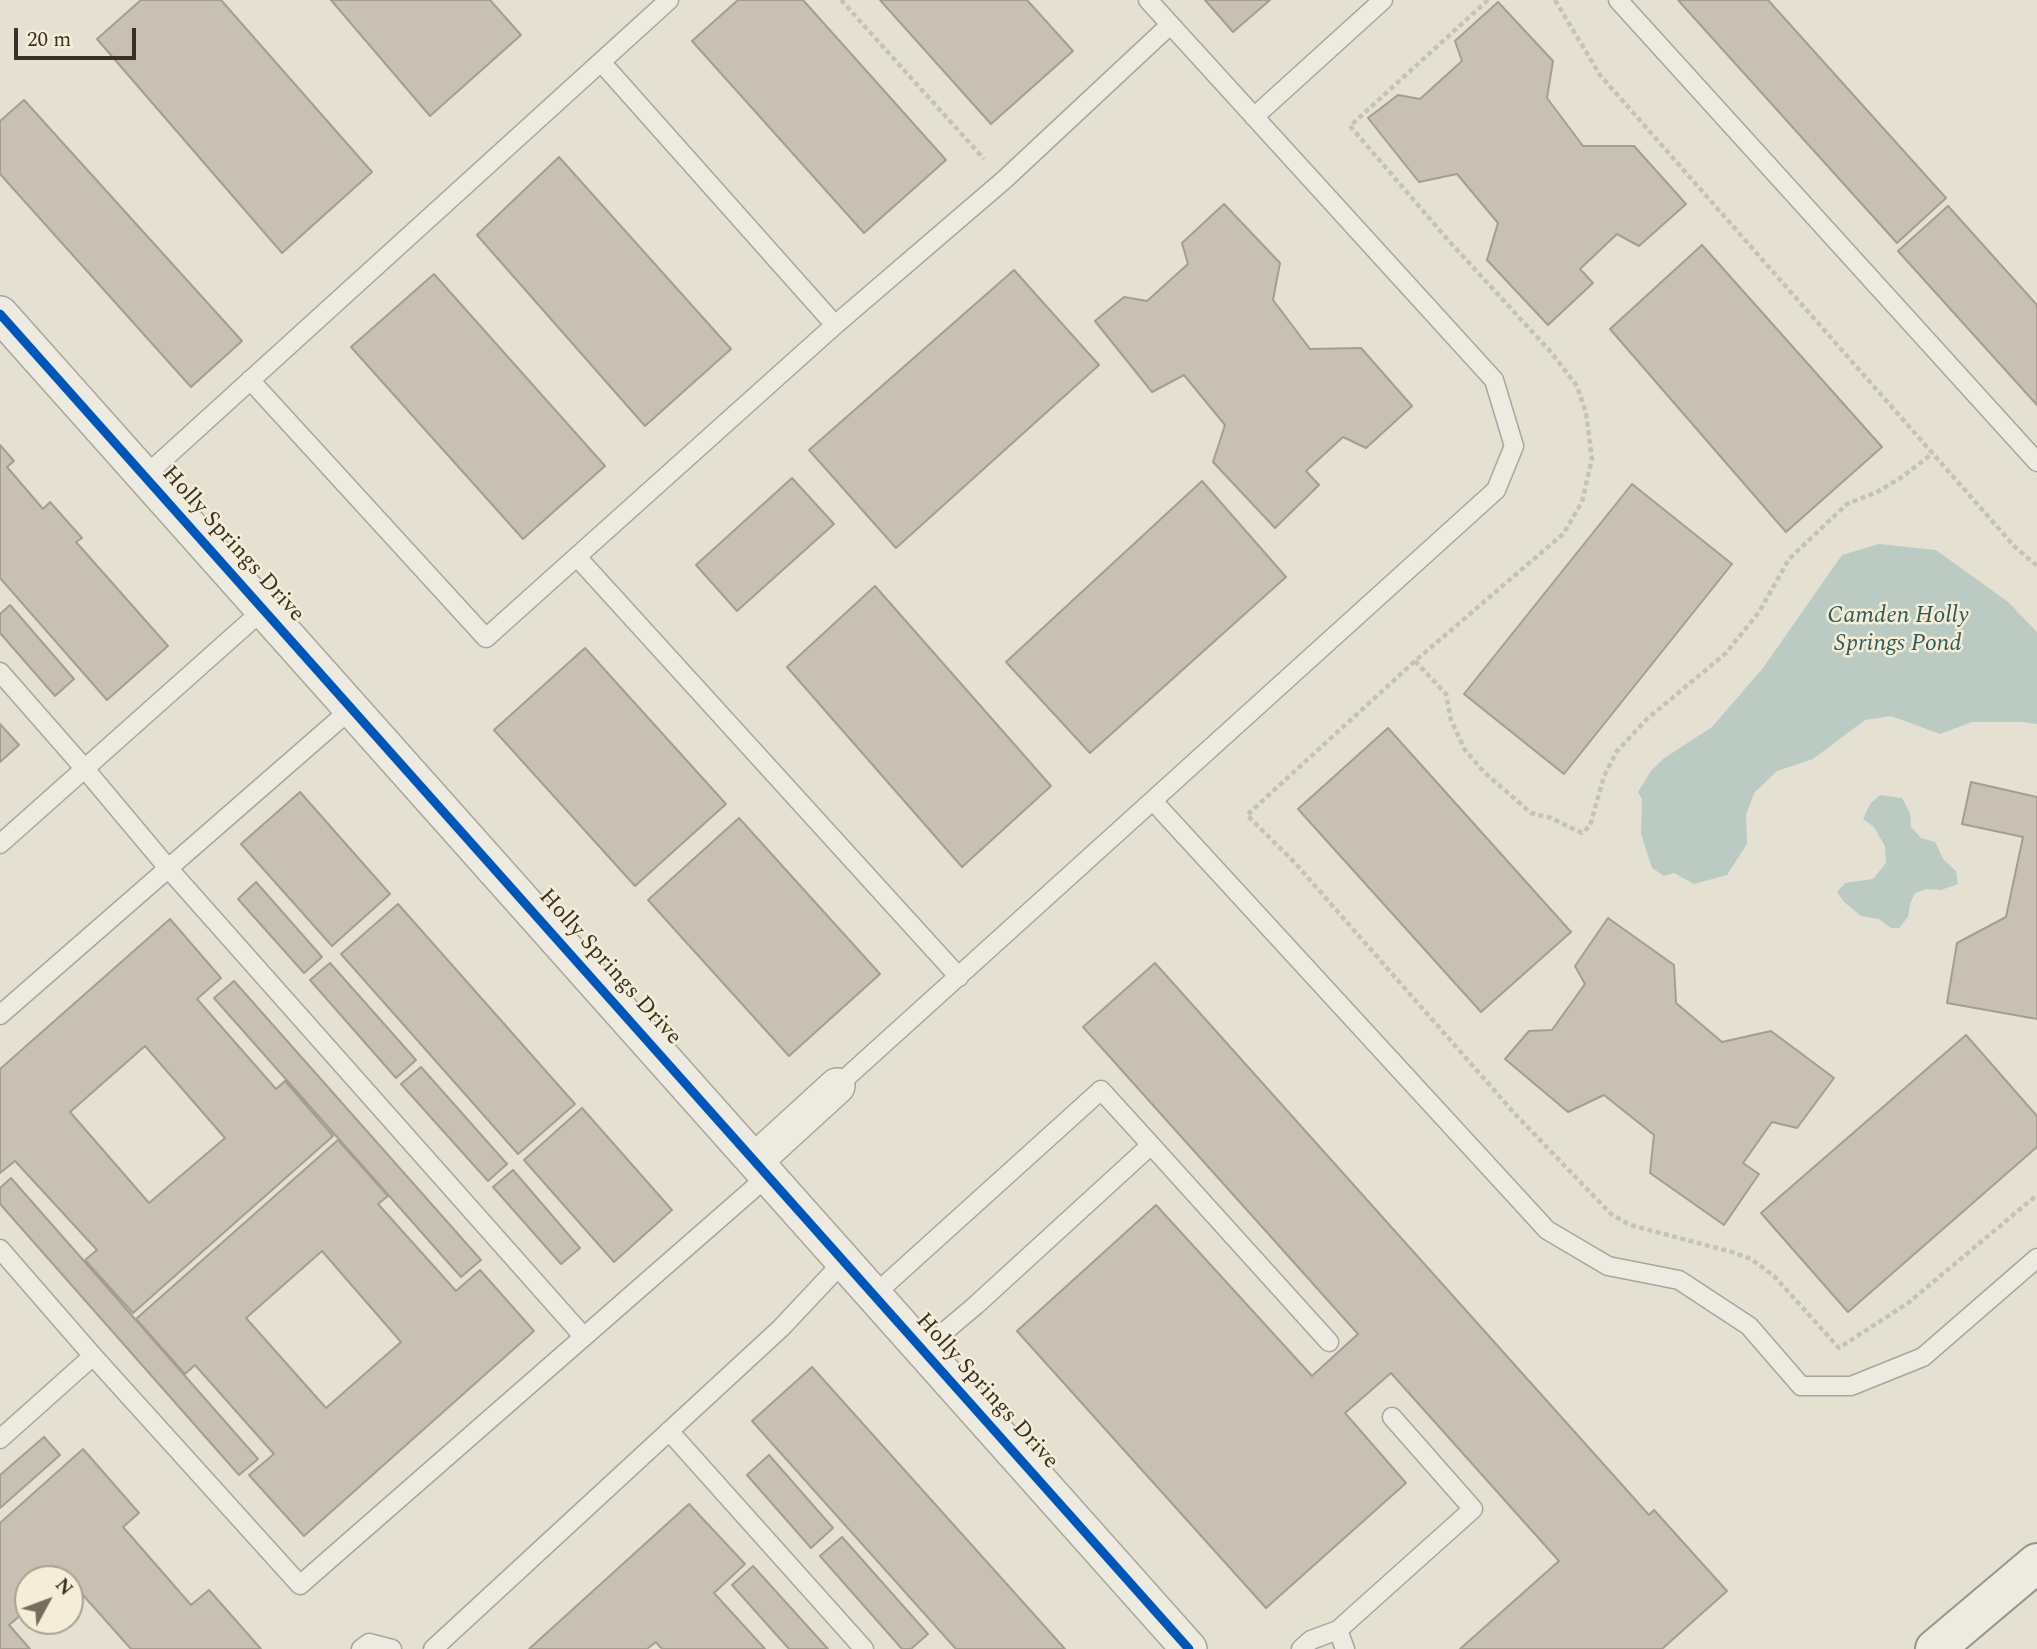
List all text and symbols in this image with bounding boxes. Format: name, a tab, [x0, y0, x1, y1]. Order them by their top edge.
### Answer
scale bar	[18, 14, 140, 58]
text: 20 m	[27, 24, 71, 56]
street label: Holly Springs Drive	[155, 461, 309, 629]
water label: Camden Holly Springs Pond	[1827, 603, 1969, 659]
street label: Holly Springs Drive	[532, 884, 686, 1052]
street label: Holly Springs Drive	[909, 1308, 1063, 1476]
north arrow	[14, 1565, 84, 1635]
text: N	[48, 1572, 80, 1603]

